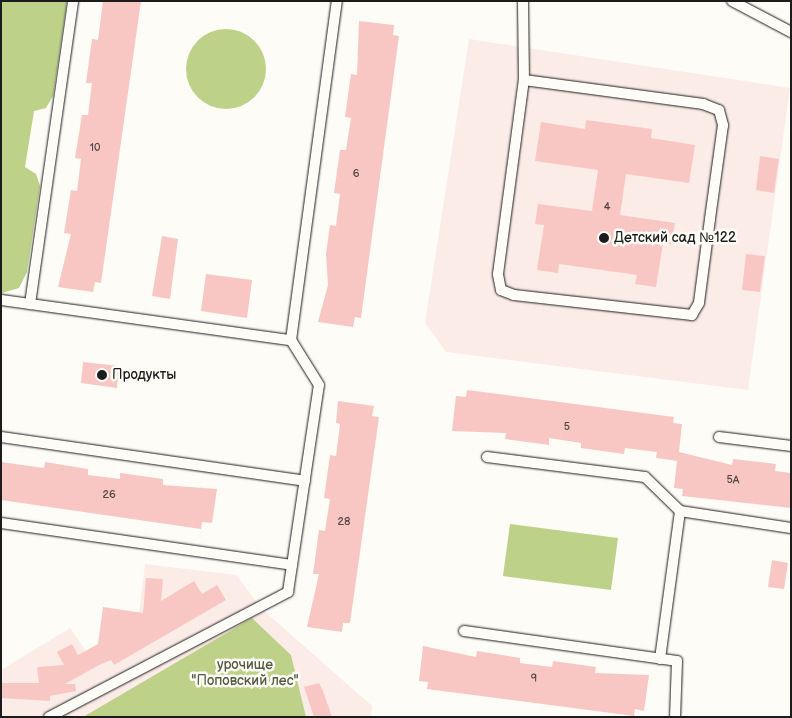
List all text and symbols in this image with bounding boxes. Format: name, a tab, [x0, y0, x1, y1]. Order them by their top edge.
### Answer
house number: 10	[90, 141, 100, 155]
house number: 6	[353, 167, 359, 181]
house number: 4	[604, 200, 610, 214]
place label: Детский сад №122	[614, 230, 736, 246]
marker: Детский сад №122	[598, 232, 610, 244]
place label: Продукты	[112, 367, 176, 383]
marker: Продукты	[96, 369, 108, 381]
house number: 5	[564, 420, 570, 434]
house number: 5А	[727, 473, 739, 487]
house number: 26	[102, 488, 116, 502]
house number: 28	[338, 515, 350, 529]
park label: урочище "Поповский лес"	[191, 657, 299, 690]
house number: 9	[531, 672, 537, 686]

